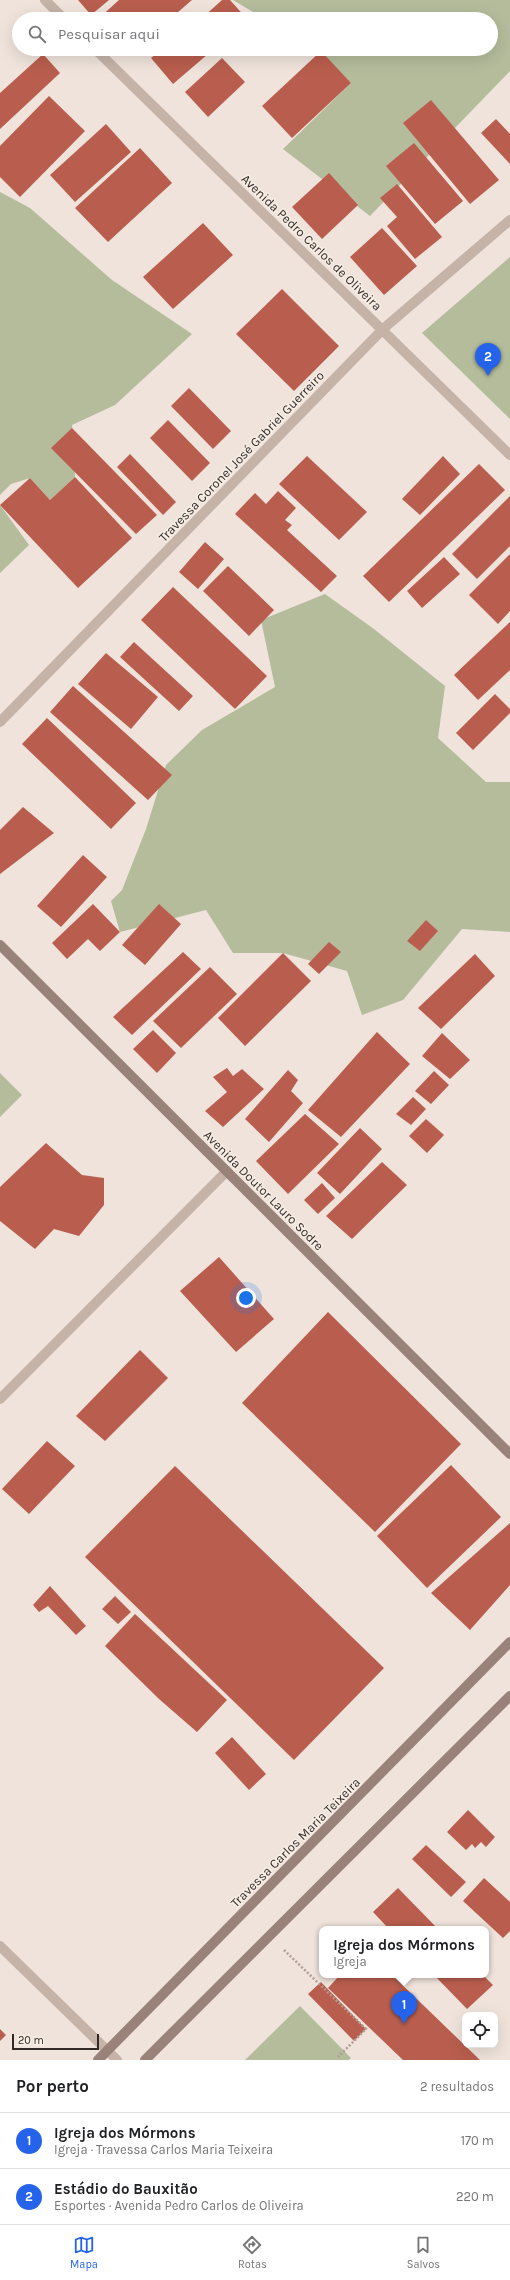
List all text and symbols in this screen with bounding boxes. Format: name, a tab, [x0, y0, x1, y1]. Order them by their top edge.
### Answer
search box	[12, 12, 498, 56]
icon: search	[26, 23, 48, 45]
text: Pesquisar aqui	[58, 25, 160, 43]
street label: Avenida Pedro Carlos de Oliveira	[238, 171, 385, 314]
pin: 2	[475, 343, 501, 376]
street label: Travessa Coronel José Gabriel Guerreiro	[156, 368, 327, 545]
street label: Avenida Doutor Lauro Sodre	[201, 1127, 327, 1254]
your location	[236, 1288, 256, 1308]
street label: Travessa Carlos Maria Teixeira	[227, 1774, 363, 1910]
popup	[319, 1926, 489, 1978]
text: Igreja dos Mórmons	[333, 1936, 475, 1954]
text: Igreja	[333, 1954, 367, 1969]
pin: 1	[391, 1991, 417, 2024]
map controls	[462, 2012, 498, 2048]
button: locate	[462, 2012, 498, 2048]
scale bar	[12, 2032, 99, 2051]
text: 20 m	[18, 2034, 44, 2047]
text: Por perto	[16, 2076, 89, 2096]
text: 2 resultados	[420, 2079, 494, 2094]
text: Igreja dos Mórmons	[54, 2124, 196, 2142]
text: 1	[27, 2133, 31, 2148]
text: 170 m	[461, 2133, 494, 2148]
text: Igreja · Travessa Carlos Maria Teixeira	[54, 2142, 273, 2157]
text: Estádio do Bauxitão	[54, 2180, 198, 2198]
text: 2	[25, 2189, 33, 2204]
text: 220 m	[456, 2189, 494, 2204]
text: Esportes · Avenida Pedro Carlos de Oliveira	[54, 2198, 304, 2213]
tab: Mapa	[70, 2234, 98, 2271]
tab: Rotas	[238, 2234, 267, 2271]
tab: Salvos	[407, 2234, 440, 2271]

